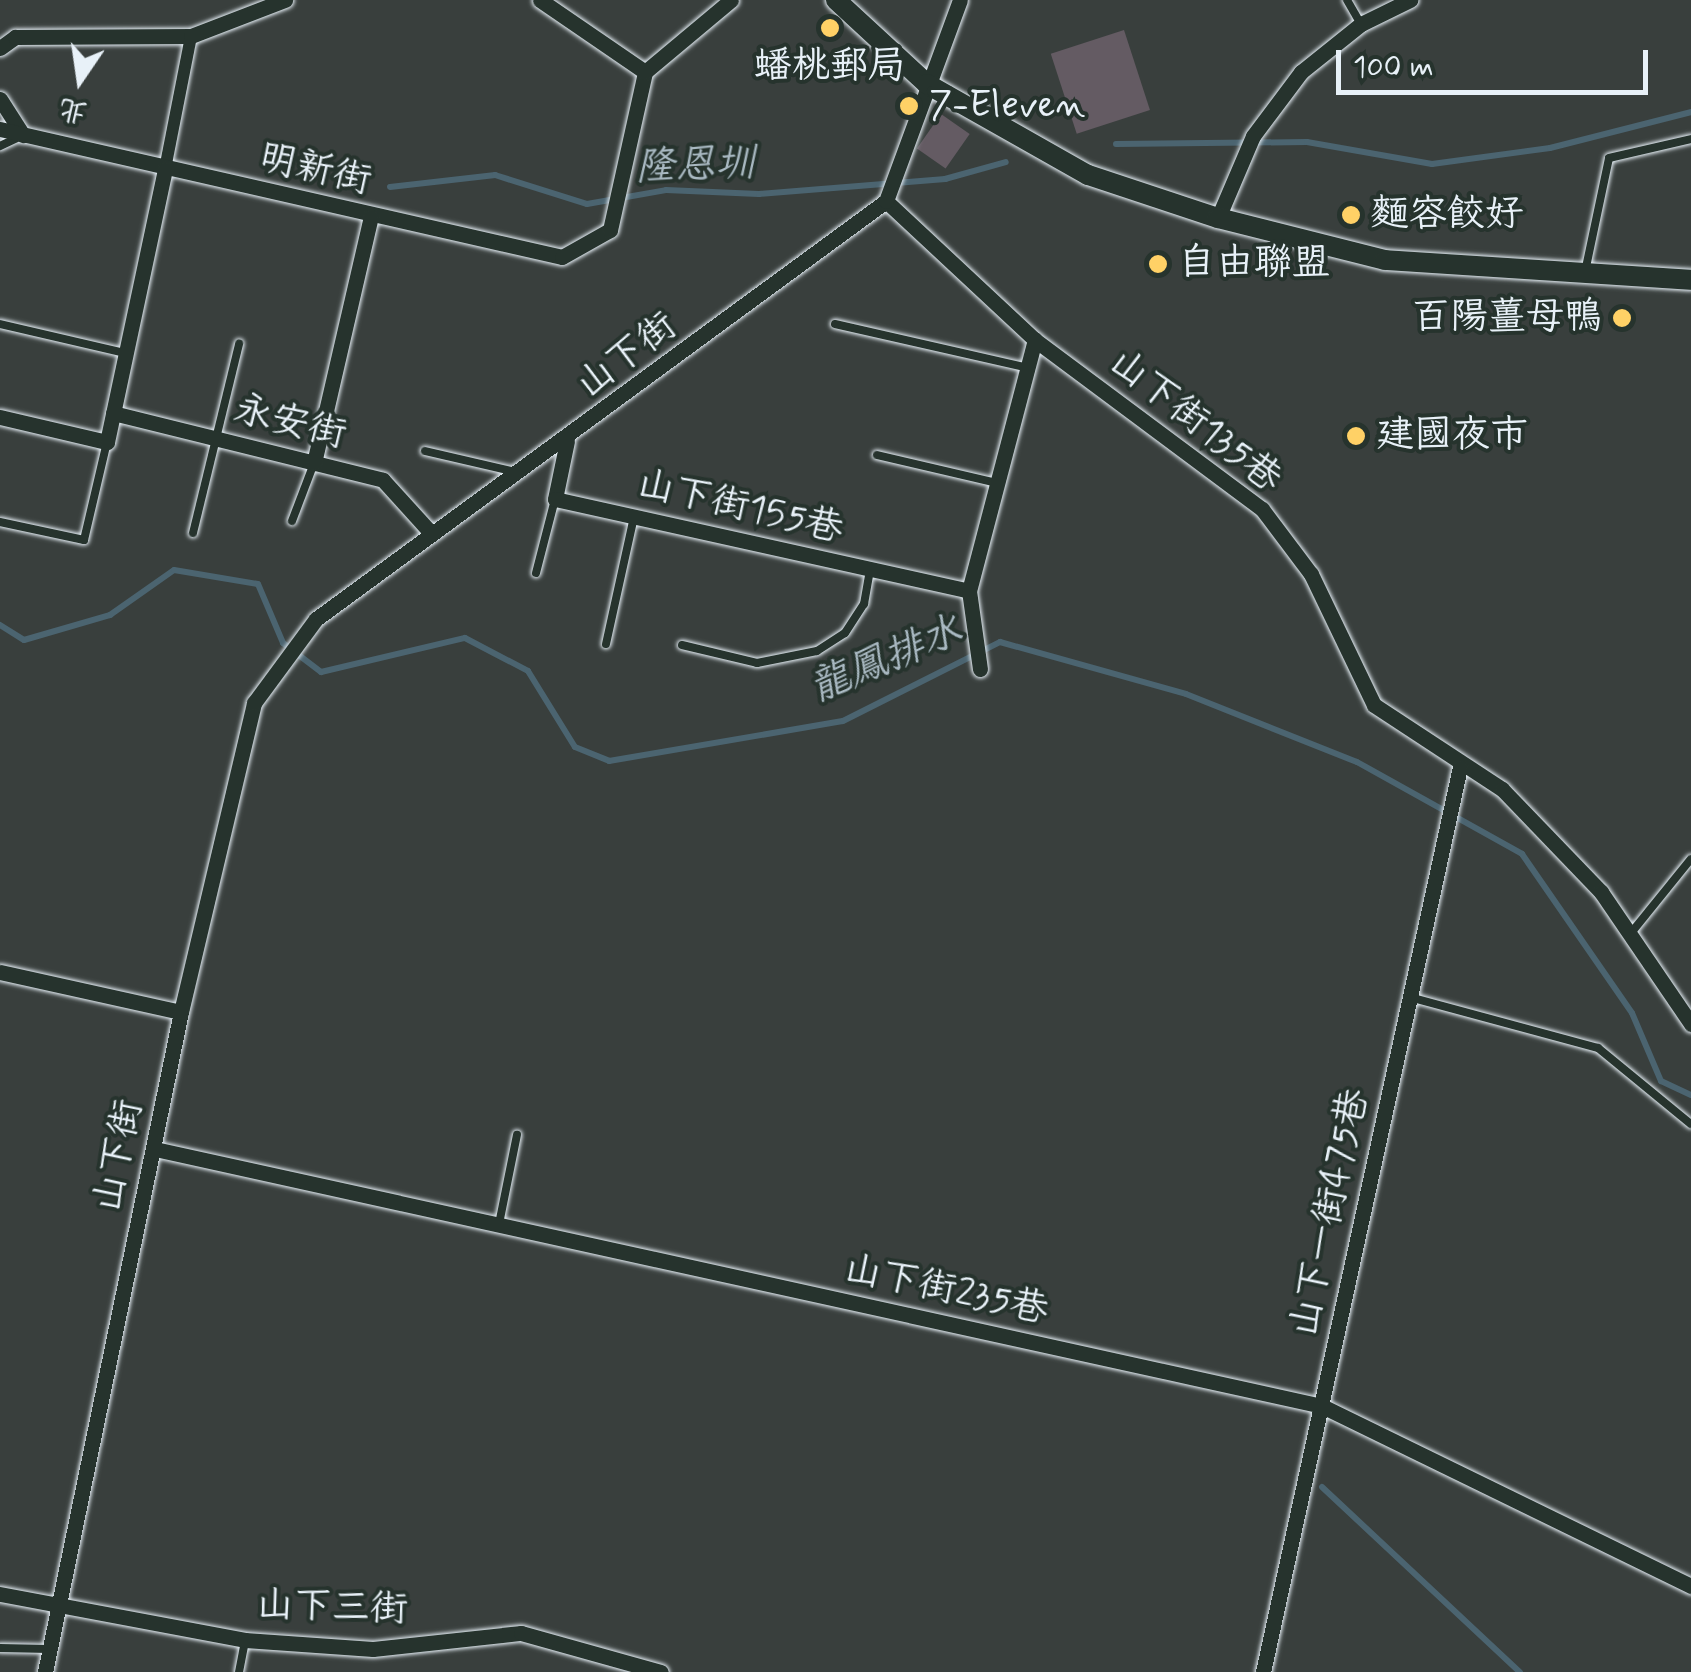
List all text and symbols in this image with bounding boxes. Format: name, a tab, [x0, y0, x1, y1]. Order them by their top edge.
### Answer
marker: 蟠桃郵局	[819, 17, 841, 39]
north arrow	[30, 30, 130, 130]
scale bar	[1341, 30, 1654, 92]
place label: 蟠桃郵局	[754, 44, 906, 90]
text: 100 m	[1353, 48, 1434, 87]
place label: 7-Eleven	[929, 83, 1085, 129]
text: 北	[55, 89, 91, 131]
marker: 7-Eleven	[898, 95, 920, 117]
street label: 明新街	[254, 135, 376, 205]
water label: 隆恩圳	[634, 140, 756, 192]
place label: 麵容餃好	[1371, 192, 1523, 238]
marker: 麵容餃好	[1340, 204, 1362, 226]
place label: 自由聯盟	[1178, 241, 1330, 287]
marker: 自由聯盟	[1147, 253, 1169, 275]
place label: 百陽薑母鴨	[1412, 295, 1602, 341]
street label: 山下街	[568, 303, 686, 409]
marker: 百陽薑母鴨	[1611, 307, 1633, 329]
street label: 山下街135巷	[1100, 340, 1290, 502]
street label: 永安街	[229, 387, 351, 459]
place label: 建國夜市	[1376, 413, 1528, 459]
marker: 建國夜市	[1345, 425, 1367, 447]
street label: 山下街155巷	[632, 461, 848, 553]
water label: 龍鳳排水	[803, 607, 969, 713]
street label: 山下一街475巷	[1281, 1085, 1379, 1341]
street label: 山下街	[85, 1096, 153, 1216]
street label: 山下街235巷	[840, 1246, 1052, 1334]
street label: 山下三街	[255, 1583, 409, 1633]

